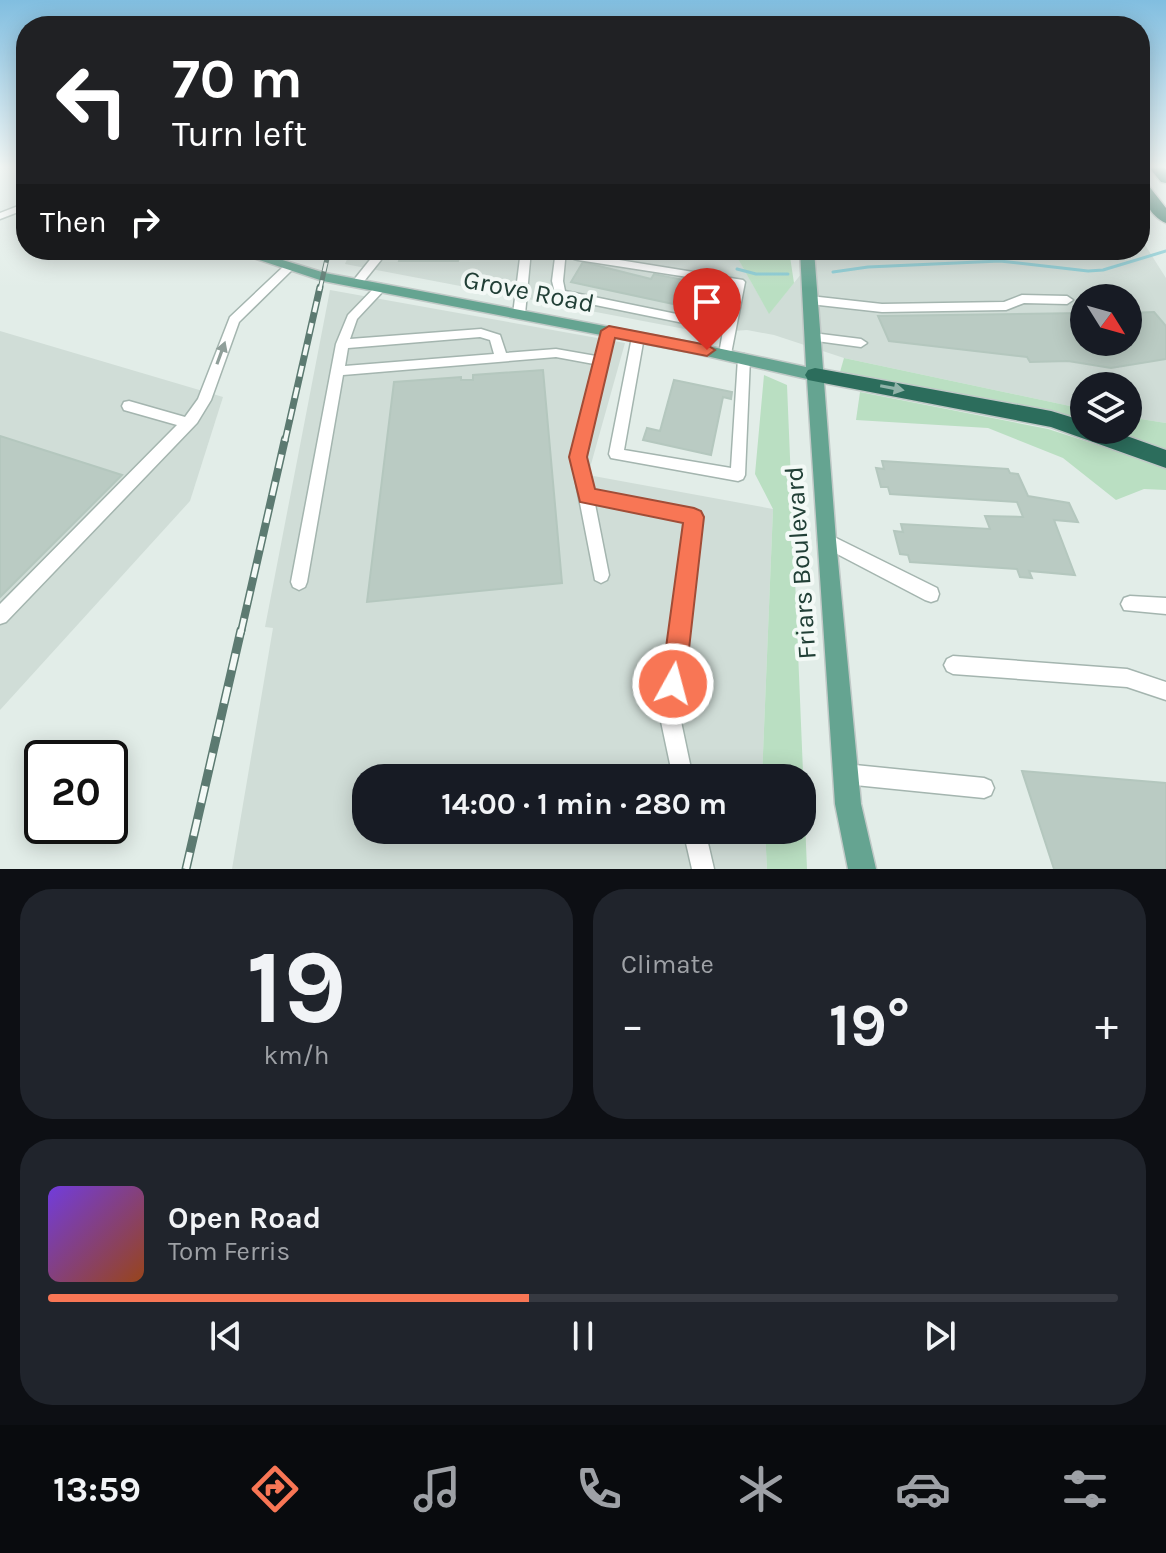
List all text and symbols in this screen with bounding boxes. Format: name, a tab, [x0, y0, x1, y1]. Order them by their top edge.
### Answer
text: 70 m	[172, 46, 303, 111]
icon: left	[40, 48, 144, 152]
text: Turn left	[172, 113, 307, 155]
icon: right	[123, 200, 167, 244]
text: Then	[40, 204, 107, 240]
street label: Grove Road	[461, 264, 597, 319]
pin	[673, 268, 741, 350]
icon: arrive	[685, 280, 729, 324]
north arrow	[1070, 284, 1142, 356]
map controls	[1070, 284, 1142, 444]
one-way arrow	[216, 341, 228, 365]
button: layers	[1070, 372, 1142, 444]
one-way arrow	[880, 383, 905, 395]
street label: Friars Boulevard	[778, 465, 823, 660]
position arrow	[631, 642, 715, 726]
speed limit sign: 20	[24, 740, 128, 844]
text: 14:00 · 1 min · 280 m	[441, 786, 727, 822]
text: 19	[246, 927, 347, 1048]
text: Climate	[621, 949, 714, 980]
text: 19°	[829, 990, 910, 1060]
text: −	[621, 1000, 644, 1051]
text: +	[1095, 1000, 1118, 1051]
text: km/h	[264, 1040, 329, 1071]
text: Open Road	[168, 1200, 321, 1236]
text: Tom Ferris	[168, 1236, 290, 1267]
icon: previous	[204, 1314, 248, 1358]
icon: pause	[561, 1314, 605, 1358]
icon: next	[918, 1314, 962, 1358]
icon: directions	[247, 1461, 303, 1517]
icon: music	[409, 1461, 465, 1517]
icon: phone	[571, 1461, 627, 1517]
icon: climate	[733, 1461, 789, 1517]
icon: car	[895, 1461, 951, 1517]
icon: filters	[1057, 1461, 1113, 1517]
text: 13:59	[53, 1468, 141, 1510]

